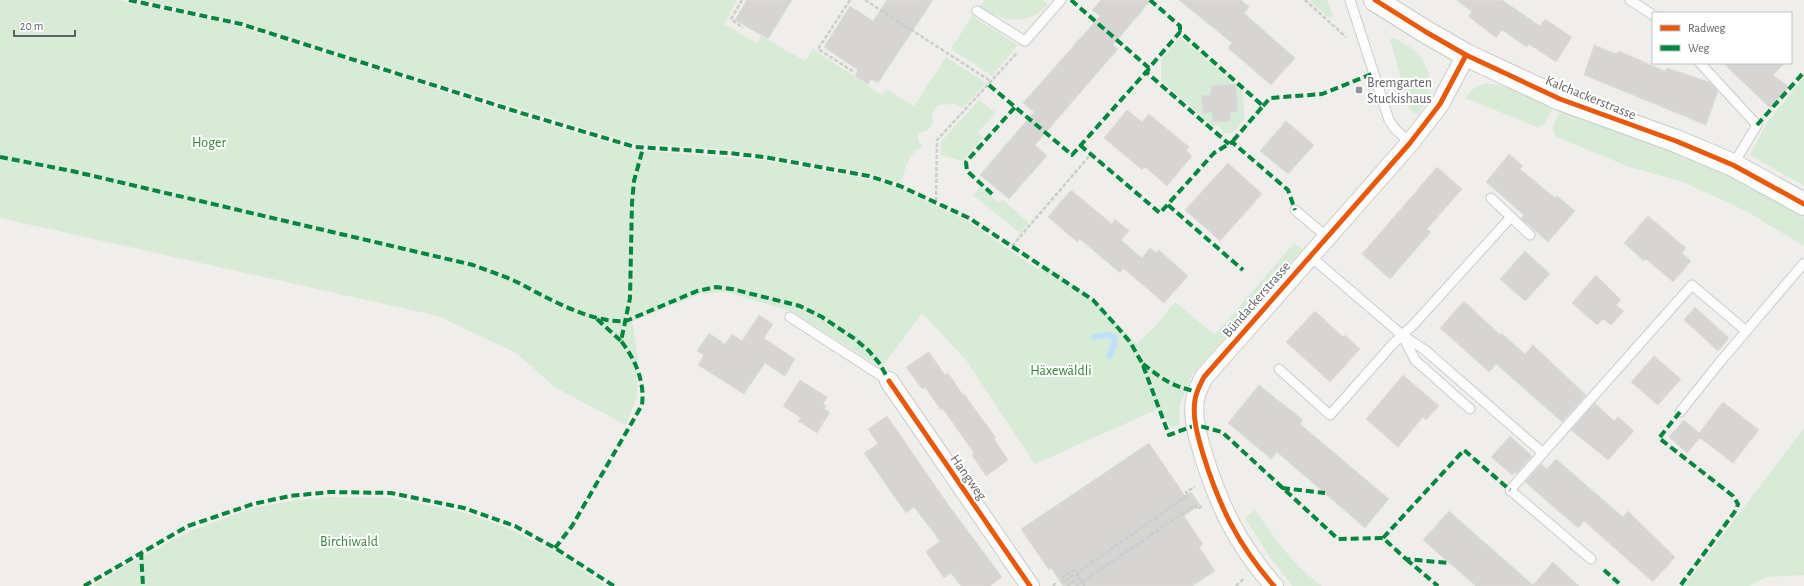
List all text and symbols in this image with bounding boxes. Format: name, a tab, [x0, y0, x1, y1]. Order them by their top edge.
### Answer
scale bar	[14, 12, 75, 38]
legend	[1652, 12, 1792, 64]
text: 20 m	[20, 20, 43, 32]
text: Radweg	[1688, 22, 1725, 34]
text: Weg	[1688, 42, 1710, 54]
street label: Kalchackerstrasse	[1543, 73, 1638, 122]
place label: Bremgarten Stuckishaus	[1367, 76, 1432, 106]
marker: Bremgarten Stuckishaus	[1354, 85, 1364, 95]
park label: Hoger	[192, 136, 226, 150]
street label: Bündackerstrasse	[1220, 259, 1293, 340]
park label: Häxewäldli	[1030, 364, 1092, 378]
street label: Hangweg	[948, 452, 989, 503]
park label: Birchiwald	[320, 535, 378, 549]

